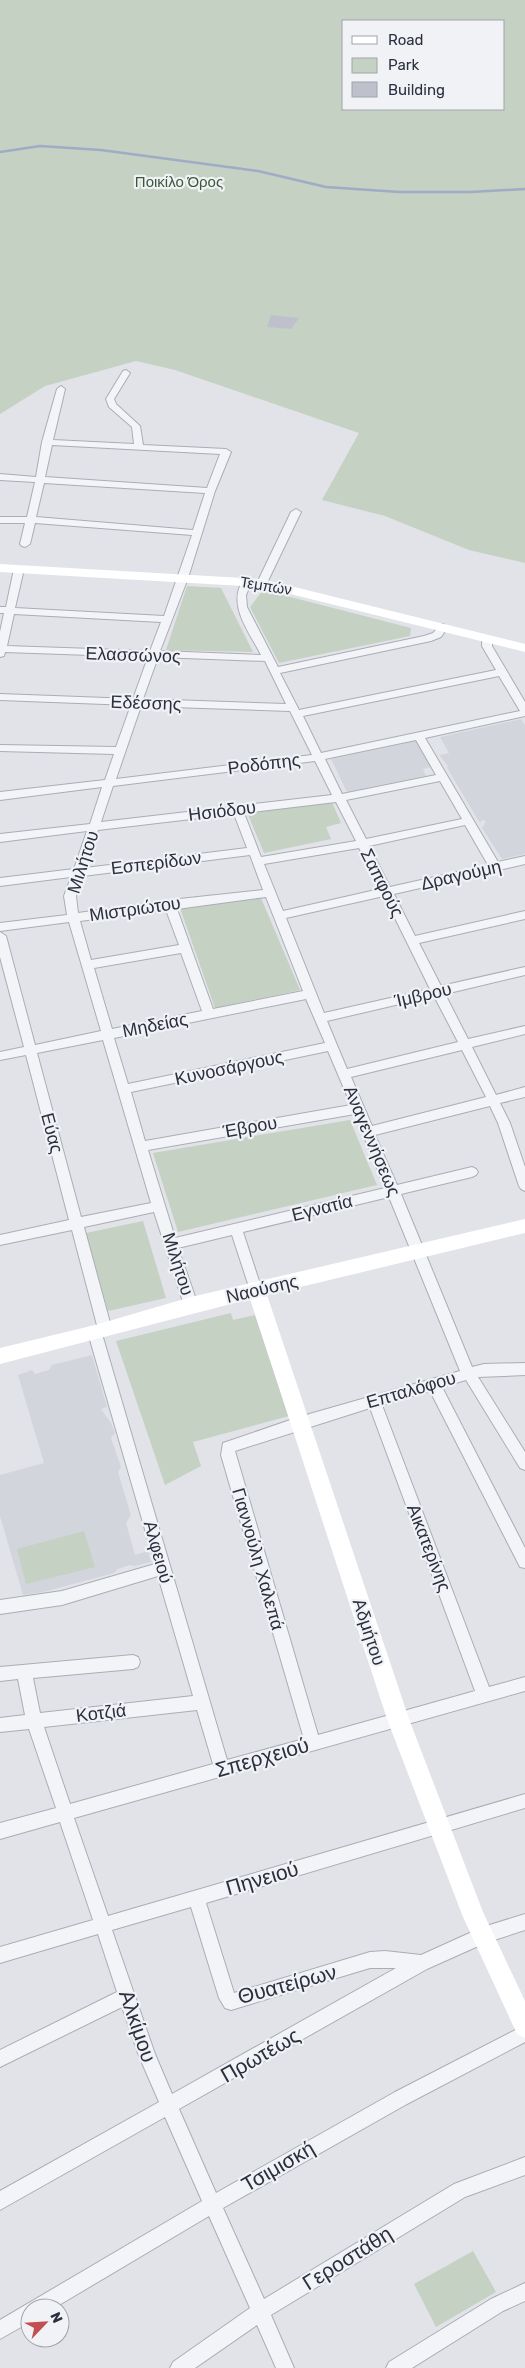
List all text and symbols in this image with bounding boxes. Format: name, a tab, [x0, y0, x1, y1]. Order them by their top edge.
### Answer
legend	[342, 20, 505, 110]
text: Road	[388, 31, 424, 49]
text: Park	[388, 56, 419, 74]
text: Building	[388, 81, 445, 99]
park label: Ποικίλο Όρος	[135, 173, 223, 191]
street label: Τεμπών	[239, 573, 293, 599]
street label: Ελασσώνος	[85, 642, 181, 668]
street label: Εδέσσης	[110, 691, 182, 715]
street label: Ροδόπης	[226, 749, 302, 779]
street label: Ησιόδου	[187, 796, 257, 826]
street label: Μιλήτου	[63, 828, 103, 896]
street label: Σαπφούς	[355, 845, 409, 921]
street label: Εσπερίδων	[110, 847, 202, 879]
street label: Δραγούμη	[419, 855, 503, 895]
street label: Μιστριώτου	[88, 892, 182, 926]
street label: Ίμβρου	[391, 978, 454, 1012]
street label: Μηδείας	[120, 1008, 190, 1042]
street label: Κυνοσάργους	[173, 1046, 285, 1090]
street label: Αναγεννήσεως	[339, 1082, 405, 1200]
street label: Εύας	[36, 1110, 68, 1156]
street label: Έβρου	[220, 1111, 279, 1143]
street label: Εγνατία	[289, 1190, 355, 1226]
street label: Μιλήτου	[158, 1230, 198, 1298]
street label: Ναούσης	[224, 1270, 300, 1308]
street label: Επταλόφου	[364, 1367, 458, 1413]
street label: Γιαννούλη Χαλεπά	[227, 1485, 289, 1633]
street label: Αικατερίνης	[402, 1501, 456, 1595]
street label: Αλφειού	[139, 1518, 177, 1586]
street label: Αδμήτου	[348, 1596, 390, 1668]
street label: Κοτζιά	[75, 1699, 127, 1727]
street label: Σπερχειού	[212, 1732, 312, 1782]
street label: Πηνειού	[223, 1856, 301, 1900]
street label: Θυατείρων	[235, 1959, 339, 2009]
street label: Αλκίμου	[114, 1987, 162, 2065]
street label: Πρωτέως	[216, 2022, 304, 2088]
street label: Τσιμισκή	[237, 2135, 319, 2197]
street label: Γεροστάθη	[298, 2221, 396, 2295]
north arrow	[20, 2298, 70, 2348]
text: N	[46, 2310, 66, 2326]

